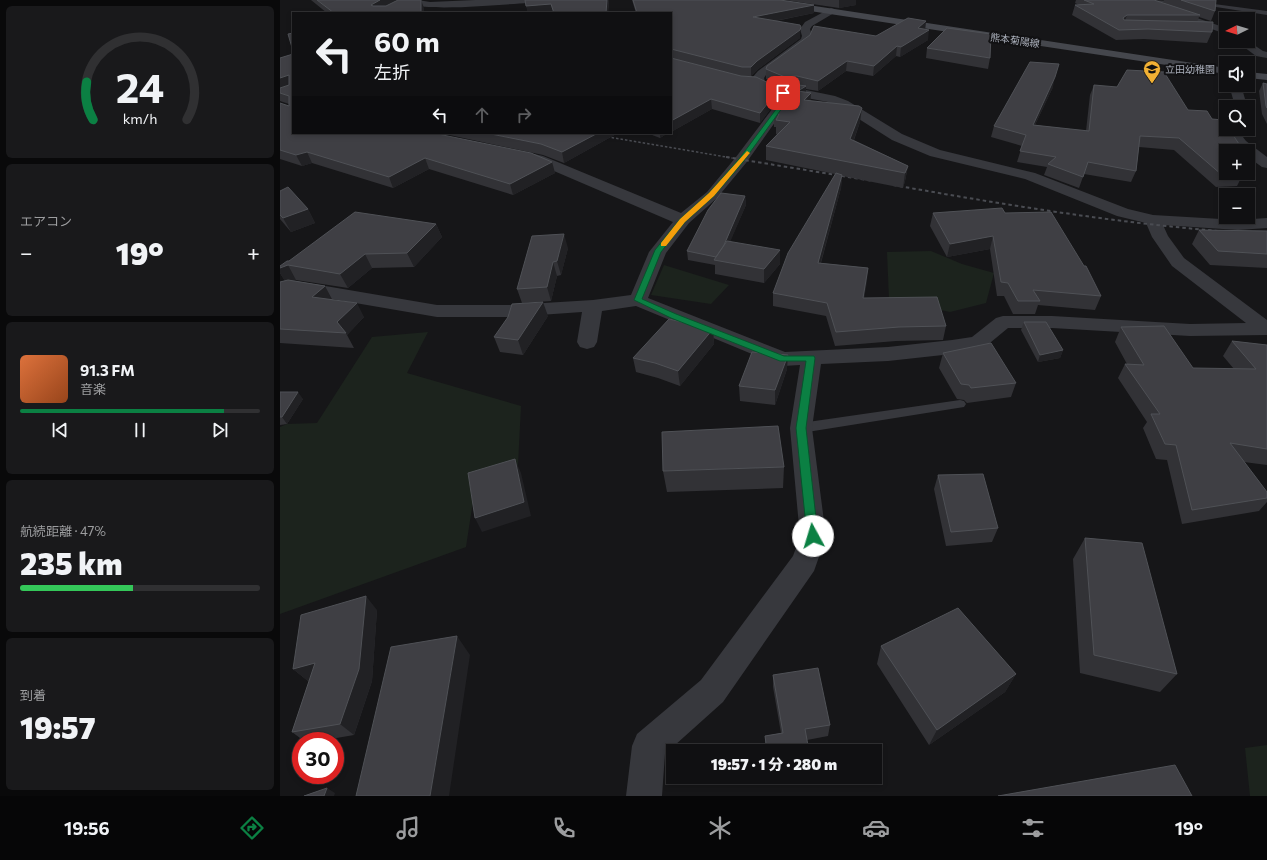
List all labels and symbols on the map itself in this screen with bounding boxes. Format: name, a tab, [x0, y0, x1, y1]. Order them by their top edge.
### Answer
north arrow	[1219, 12, 1255, 48]
street label: 熊本菊陽線	[989, 31, 1041, 49]
school or university icon: 立田幼稚園	[1142, 59, 1162, 84]
place label: 立田幼稚園	[1165, 63, 1215, 75]
pin	[766, 76, 800, 110]
position arrow	[792, 515, 834, 557]
speed limit sign: 30	[292, 732, 344, 784]

